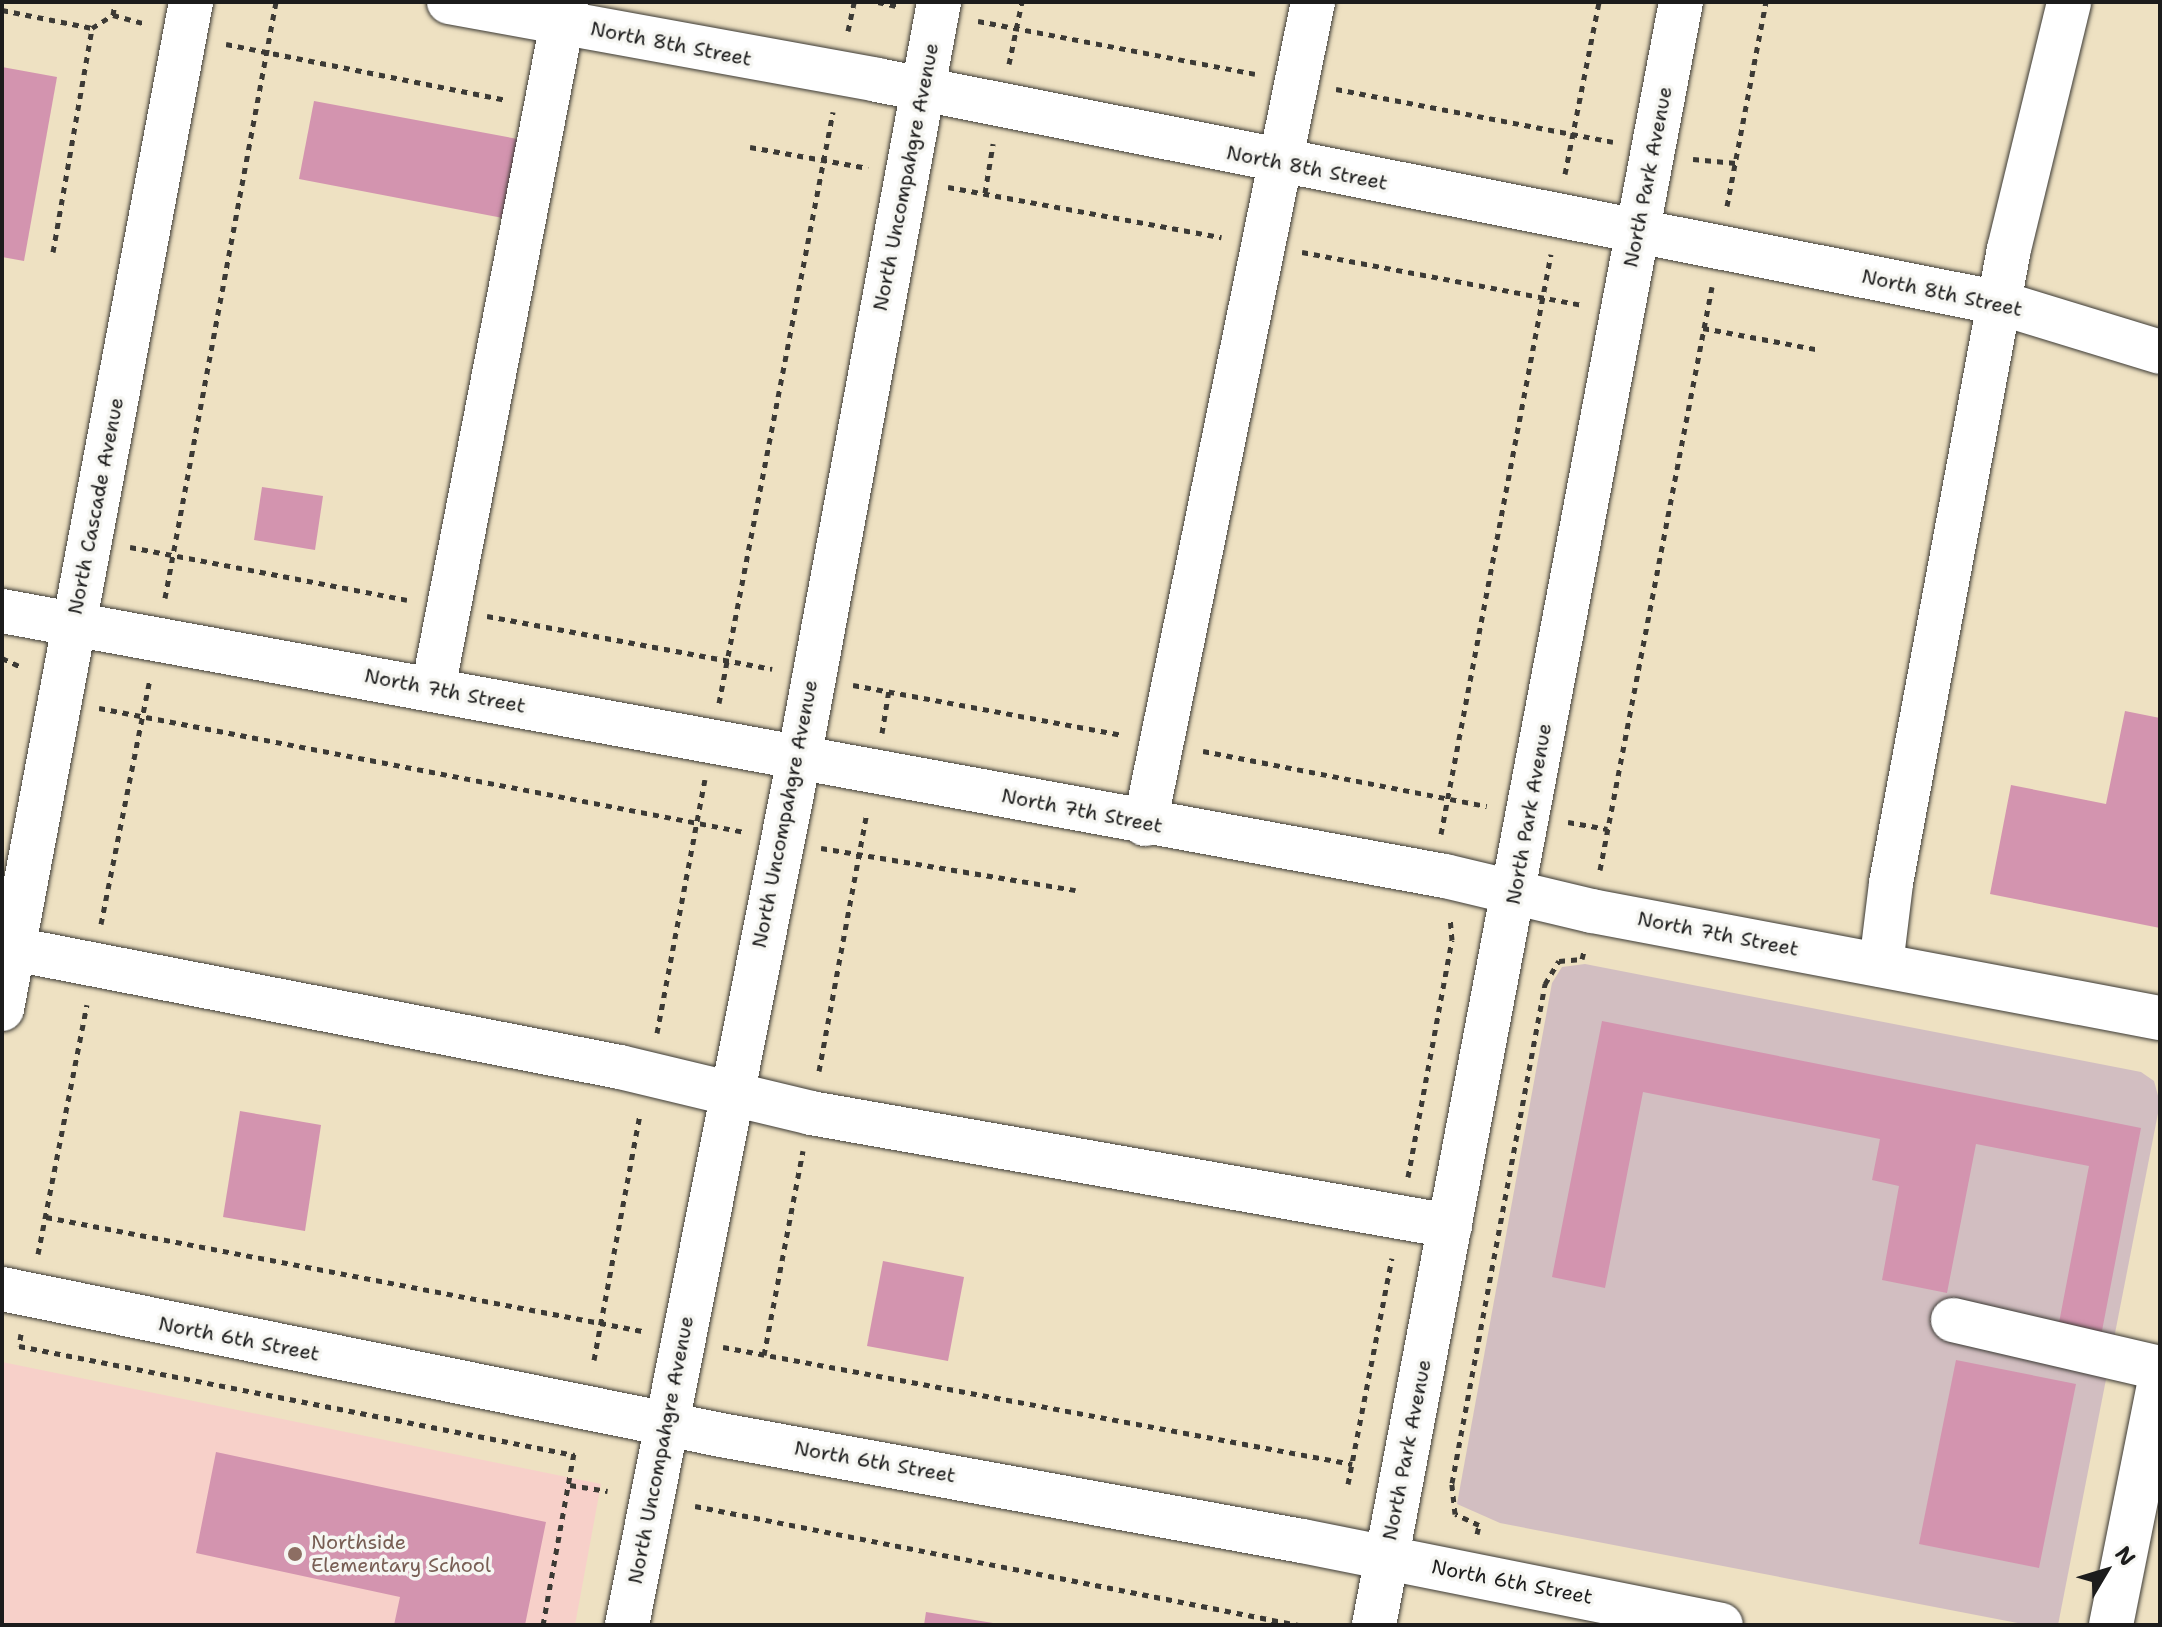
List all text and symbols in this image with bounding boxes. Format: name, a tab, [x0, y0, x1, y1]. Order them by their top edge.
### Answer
street label: North 8th Street	[588, 17, 754, 71]
street label: North Uncompahgre Avenue	[868, 41, 944, 313]
street label: North Park Avenue	[1619, 85, 1677, 269]
street label: North 8th Street	[1224, 141, 1390, 195]
street label: North 8th Street	[1859, 264, 2025, 322]
street label: North Cascade Avenue	[63, 395, 129, 617]
street label: North 7th Street	[362, 664, 528, 718]
street label: North Uncompahgre Avenue	[747, 678, 823, 950]
street label: North Park Avenue	[1501, 721, 1557, 907]
street label: North 7th Street	[999, 784, 1165, 838]
street label: North 7th Street	[1635, 907, 1801, 961]
street label: North 6th Street	[156, 1312, 322, 1366]
street label: North Uncompahgre Avenue	[623, 1314, 699, 1586]
street label: North Park Avenue	[1378, 1358, 1436, 1542]
street label: North 6th Street	[792, 1436, 958, 1488]
place label: Northside Elementary School	[311, 1530, 491, 1577]
north arrow	[2066, 1531, 2146, 1611]
text: N	[2109, 1540, 2142, 1572]
marker: Northside Elementary School	[286, 1545, 304, 1563]
street label: North 6th Street	[1429, 1555, 1595, 1609]

